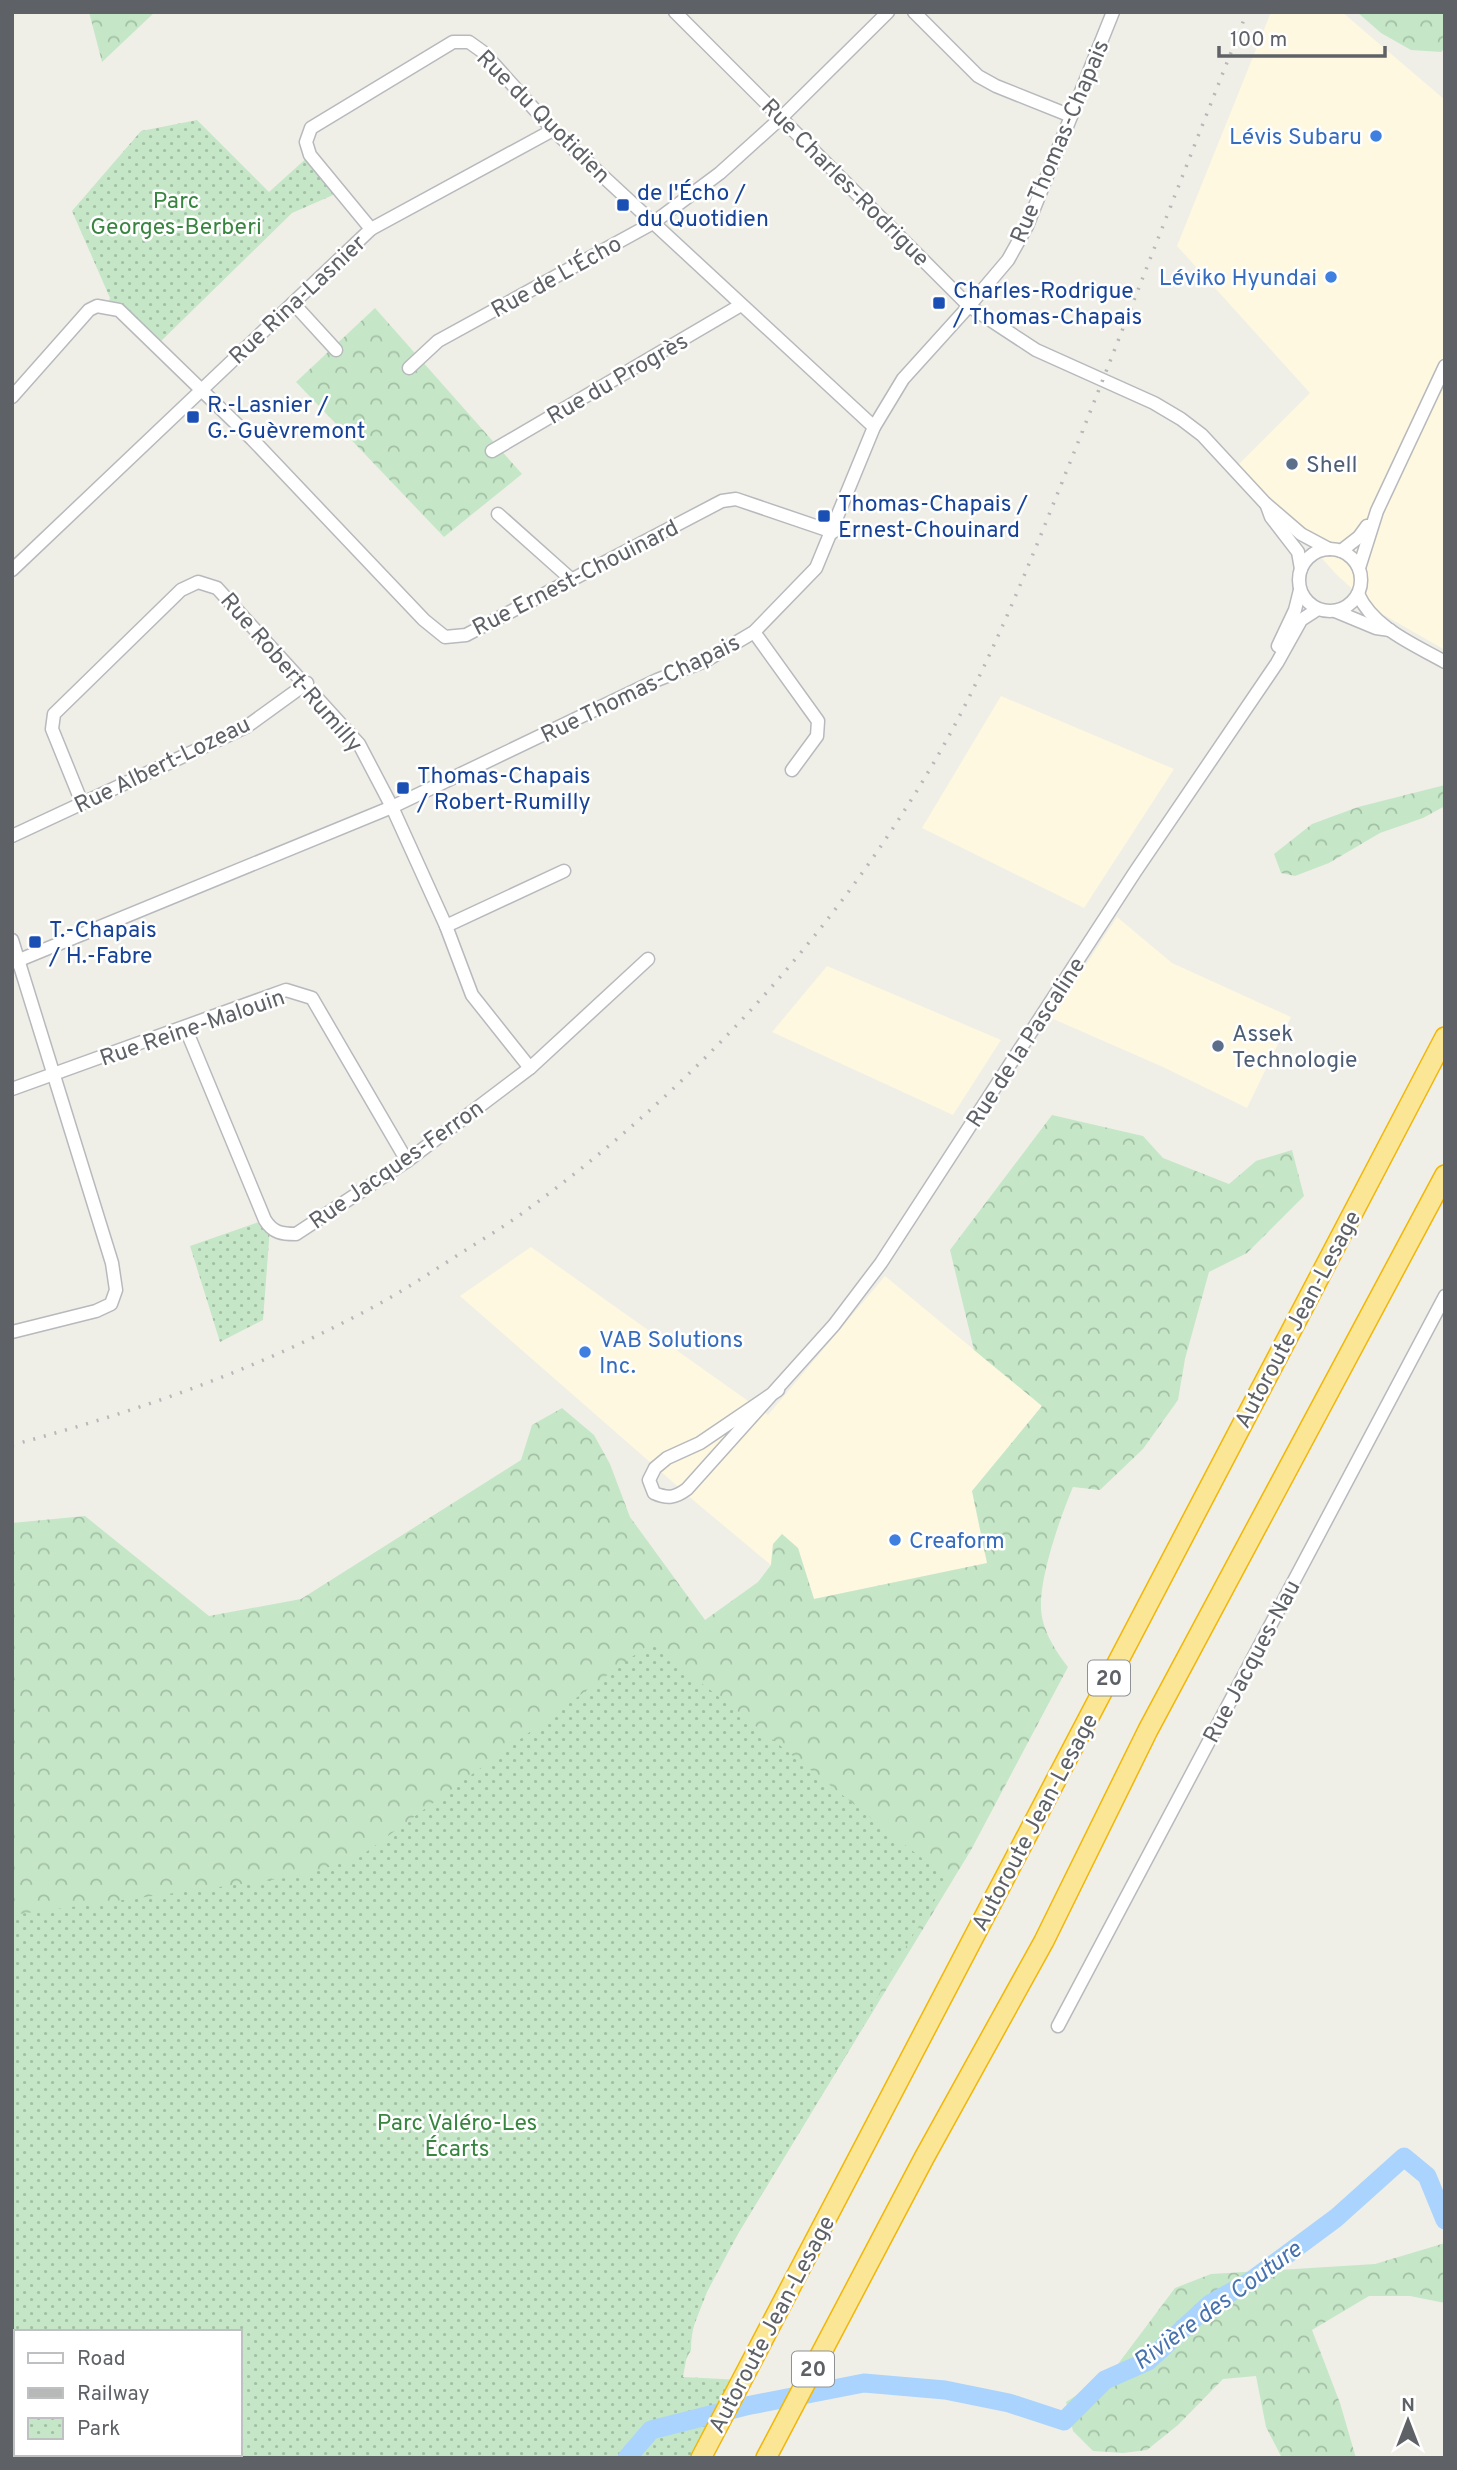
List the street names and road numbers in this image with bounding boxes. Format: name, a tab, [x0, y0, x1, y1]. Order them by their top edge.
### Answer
street label: Rue Thomas-Chapais	[1005, 36, 1117, 248]
street label: Rue du Quotidien	[469, 45, 615, 191]
street label: Rue Charles-Rodrigue	[754, 94, 934, 274]
street label: Rue Rina-Lasnier	[224, 230, 373, 372]
street label: Rue de L'Écho	[486, 230, 628, 326]
street label: Rue du Progrès	[543, 328, 694, 432]
street label: Rue Ernest-Chouinard	[468, 515, 684, 644]
street label: Rue Robert-Rumilly	[213, 588, 367, 760]
street label: Rue Thomas-Chapais	[537, 629, 745, 751]
street label: Rue Albert-Lozeau	[70, 711, 256, 821]
street label: Rue de la Pascaline	[961, 953, 1093, 1134]
street label: Rue Reine-Malouin	[96, 984, 289, 1075]
street label: Rue Jacques-Ferron	[305, 1095, 490, 1237]
street label: Autoroute Jean-Lesage	[1230, 1206, 1369, 1434]
street label: Rue Jacques-Nau	[1198, 1576, 1308, 1749]
road number: 20	[1088, 1660, 1130, 1696]
street label: Autoroute Jean-Lesage	[967, 1709, 1106, 1937]
street label: Autoroute Jean-Lesage	[704, 2211, 843, 2439]
road number: 20	[792, 2352, 834, 2386]

